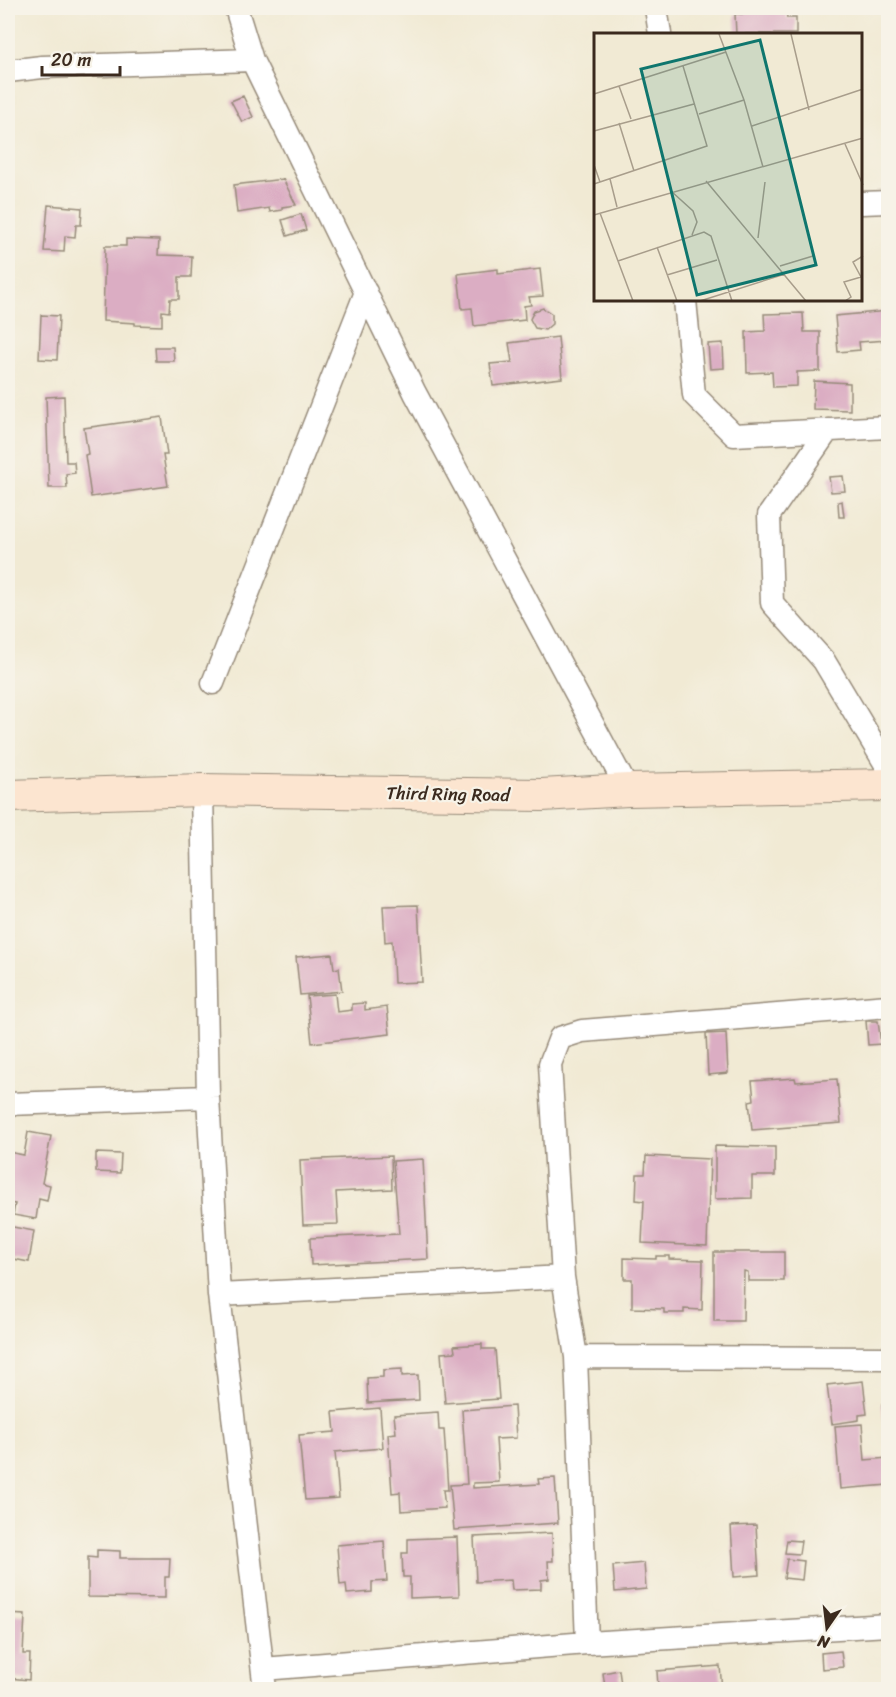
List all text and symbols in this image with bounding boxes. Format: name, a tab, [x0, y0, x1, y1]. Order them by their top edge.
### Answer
inset map	[594, 33, 863, 302]
scale bar	[42, 39, 120, 77]
text: 20 m	[51, 44, 91, 76]
street label: Third Ring Road	[386, 777, 512, 811]
north arrow	[797, 1598, 857, 1658]
text: N	[814, 1626, 833, 1658]

